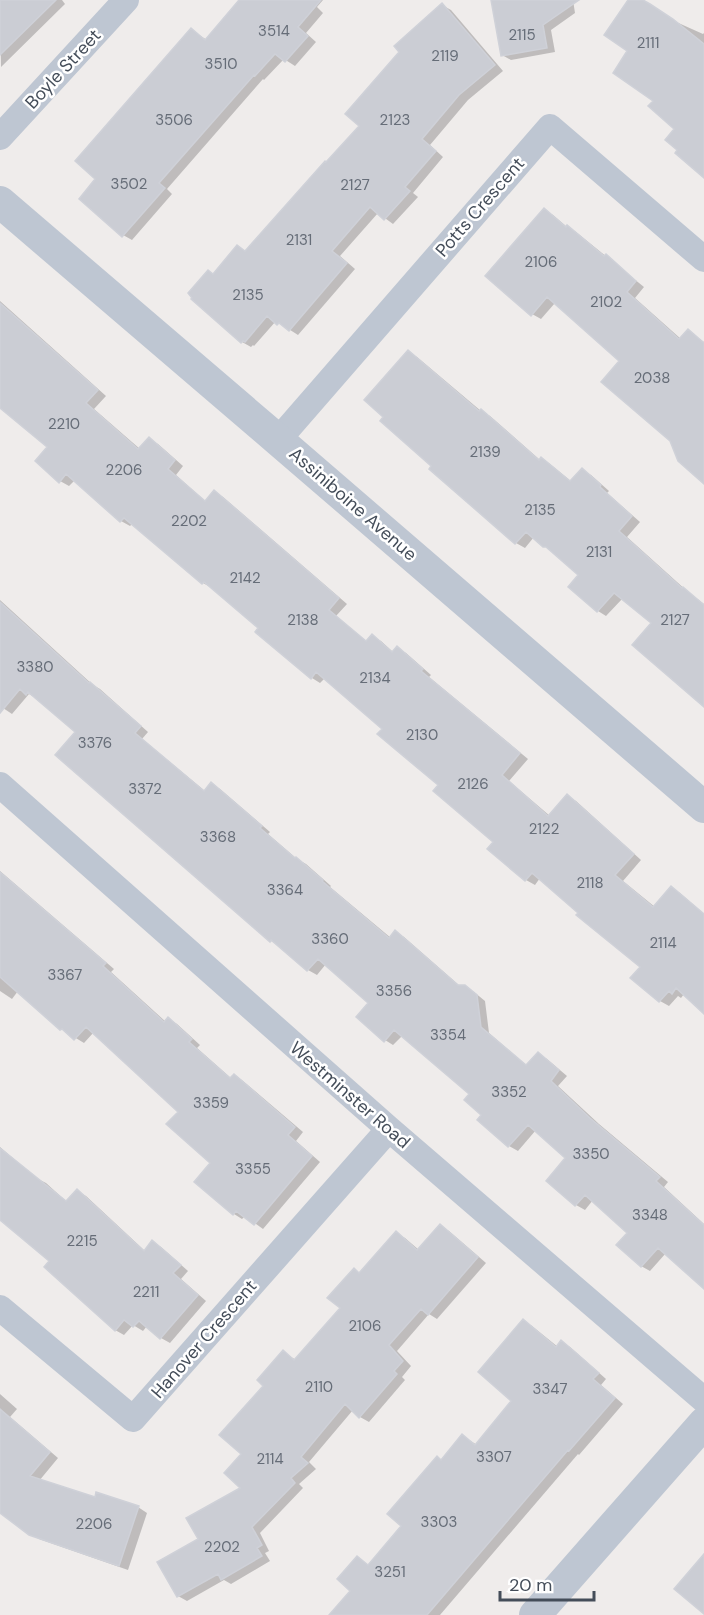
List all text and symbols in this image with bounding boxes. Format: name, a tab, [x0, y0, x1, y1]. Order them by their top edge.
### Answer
house number: 3514	[258, 21, 290, 41]
street label: Boyle Street	[20, 24, 106, 114]
house number: 2115	[508, 25, 536, 45]
house number: 2111	[637, 33, 659, 53]
house number: 2119	[431, 46, 459, 66]
house number: 3510	[205, 54, 237, 74]
house number: 3506	[155, 110, 193, 130]
house number: 2123	[380, 110, 410, 130]
street label: Potts Crescent	[430, 152, 530, 262]
house number: 3502	[111, 174, 147, 194]
house number: 2127	[340, 175, 370, 195]
house number: 2131	[286, 230, 312, 250]
house number: 2106	[524, 252, 558, 272]
house number: 2135	[232, 285, 264, 305]
house number: 2102	[590, 292, 622, 312]
house number: 2038	[634, 368, 670, 388]
house number: 2210	[48, 414, 80, 434]
street label: Assiniboine Avenue	[284, 442, 422, 566]
house number: 2139	[469, 442, 501, 462]
house number: 2206	[106, 460, 142, 480]
house number: 2135	[524, 500, 556, 520]
house number: 2202	[171, 511, 207, 531]
house number: 2131	[586, 542, 612, 562]
house number: 2142	[229, 568, 261, 588]
house number: 2138	[287, 610, 319, 630]
house number: 2127	[660, 610, 690, 630]
house number: 3380	[16, 657, 54, 677]
house number: 2134	[359, 668, 391, 688]
house number: 2130	[406, 725, 438, 745]
house number: 3376	[78, 733, 112, 753]
house number: 2126	[457, 774, 489, 794]
house number: 3372	[128, 779, 162, 799]
house number: 2122	[529, 819, 559, 839]
house number: 3368	[200, 827, 236, 847]
house number: 2118	[576, 873, 604, 893]
house number: 3364	[267, 880, 303, 900]
house number: 3360	[311, 929, 349, 949]
house number: 2114	[649, 933, 677, 953]
house number: 3367	[48, 965, 82, 985]
house number: 3356	[376, 981, 412, 1001]
house number: 3354	[430, 1025, 466, 1045]
street label: Westminster Road	[285, 1036, 415, 1154]
house number: 3352	[491, 1082, 527, 1102]
house number: 3359	[193, 1093, 229, 1113]
house number: 3350	[572, 1144, 610, 1164]
house number: 3355	[235, 1159, 271, 1179]
house number: 3348	[632, 1205, 668, 1225]
house number: 2215	[66, 1231, 98, 1251]
street label: Hanover Crescent	[146, 1275, 262, 1403]
house number: 2211	[133, 1282, 159, 1302]
house number: 2106	[348, 1316, 382, 1336]
house number: 2110	[305, 1377, 333, 1397]
house number: 3347	[533, 1379, 567, 1399]
house number: 3307	[476, 1447, 512, 1467]
house number: 2114	[256, 1449, 284, 1469]
house number: 3303	[421, 1512, 457, 1532]
house number: 2206	[76, 1514, 112, 1534]
house number: 2202	[204, 1537, 240, 1557]
house number: 3251	[374, 1562, 406, 1582]
scale bar	[500, 1564, 594, 1602]
text: 20 m	[509, 1573, 552, 1597]

